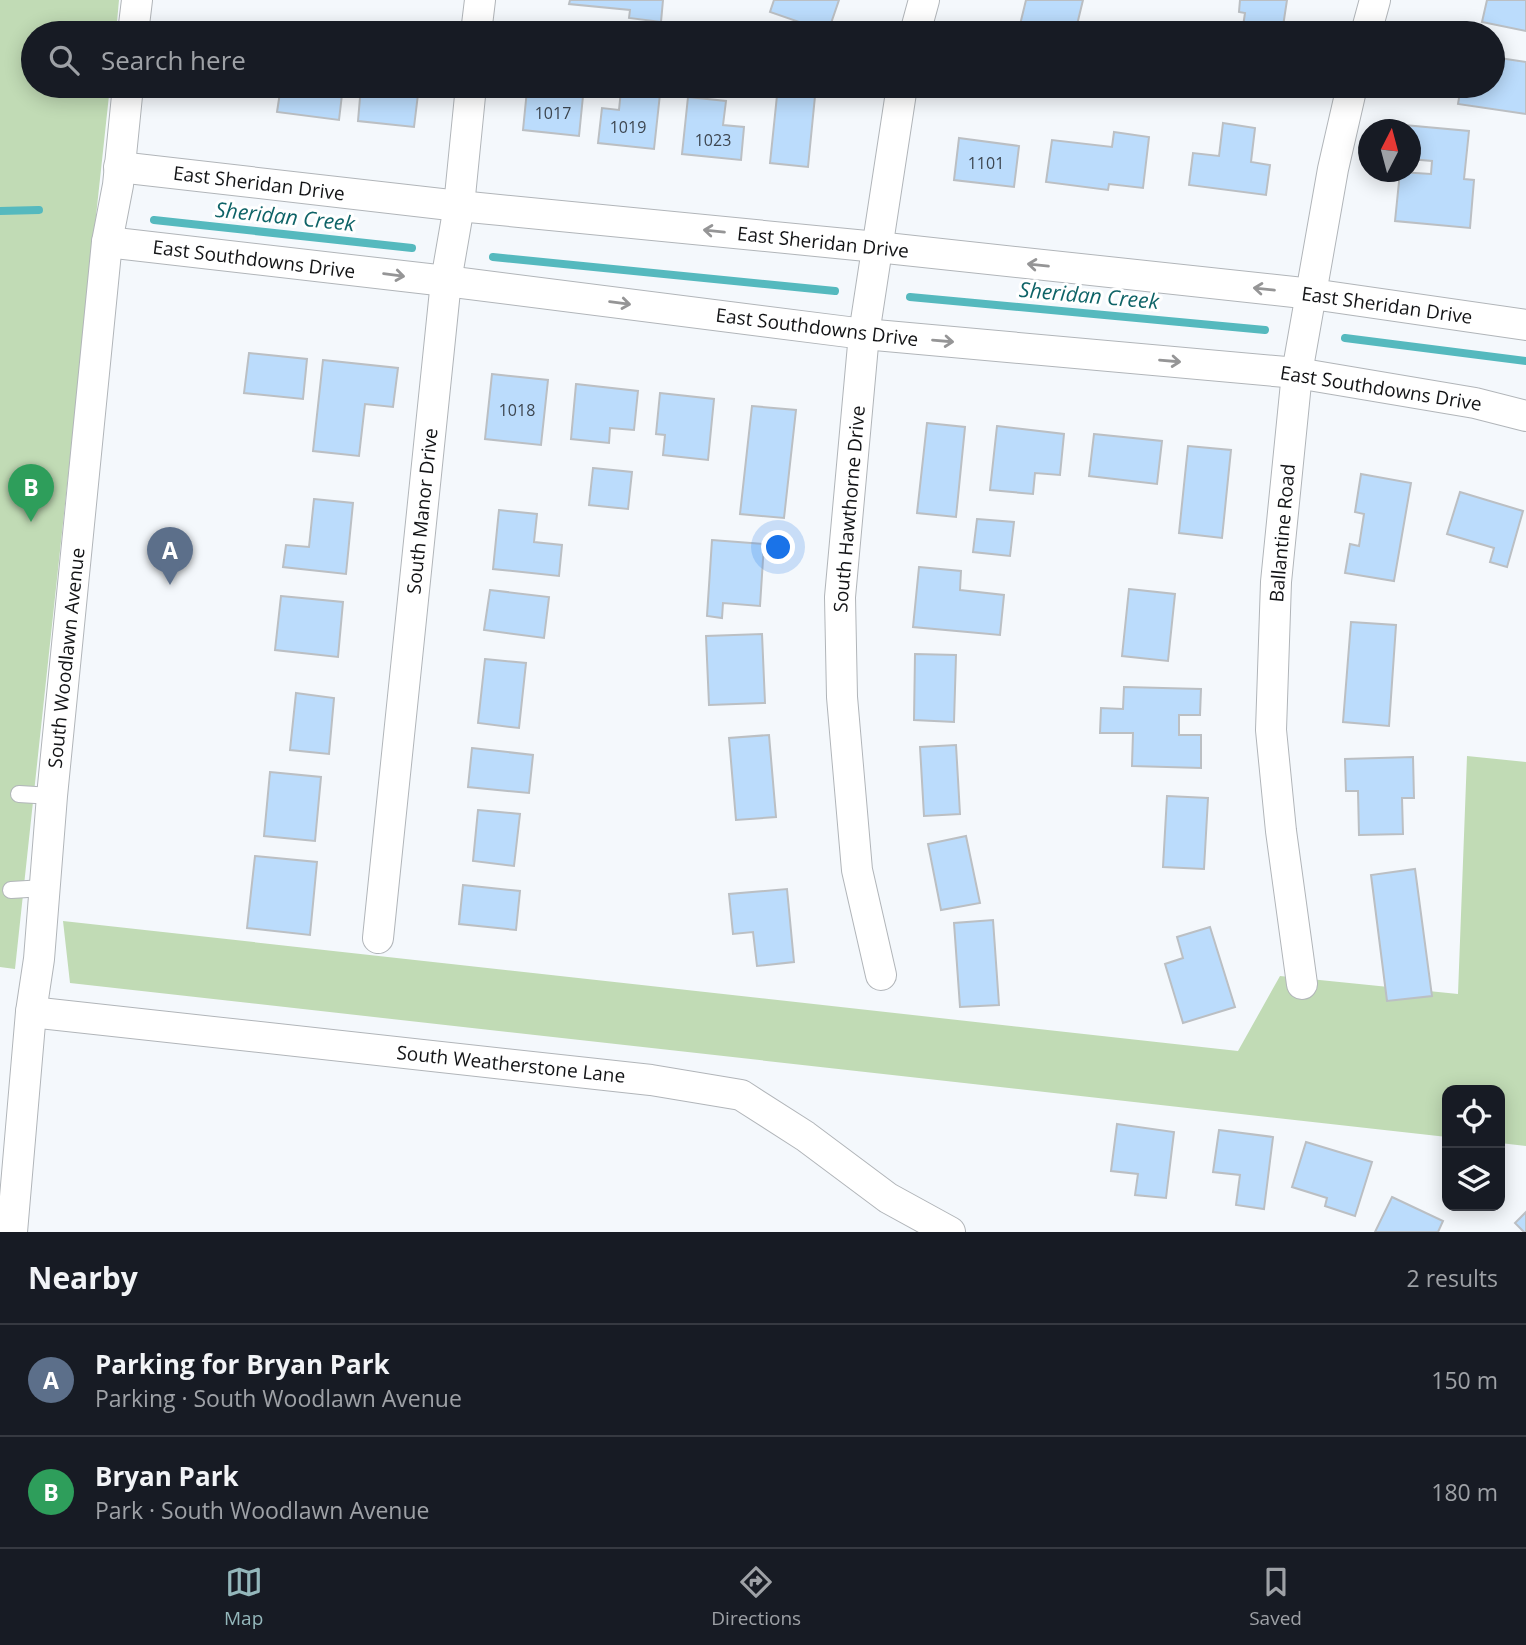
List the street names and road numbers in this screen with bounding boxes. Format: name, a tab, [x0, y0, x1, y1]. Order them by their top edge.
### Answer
street label: East Sheridan Drive	[172, 160, 346, 206]
street label: East Sheridan Drive	[736, 220, 910, 264]
street label: East Southdowns Drive	[151, 234, 357, 284]
street label: East Sheridan Drive	[1300, 280, 1474, 330]
street label: East Southdowns Drive	[714, 302, 920, 352]
street label: East Southdowns Drive	[1278, 359, 1484, 417]
street label: South Hawthorne Drive	[827, 404, 871, 614]
street label: South Manor Drive	[400, 427, 444, 595]
street label: Ballantine Road	[1263, 463, 1301, 603]
street label: South Woodlawn Avenue	[41, 546, 91, 770]
street label: South Weatherstone Lane	[395, 1039, 627, 1089]

